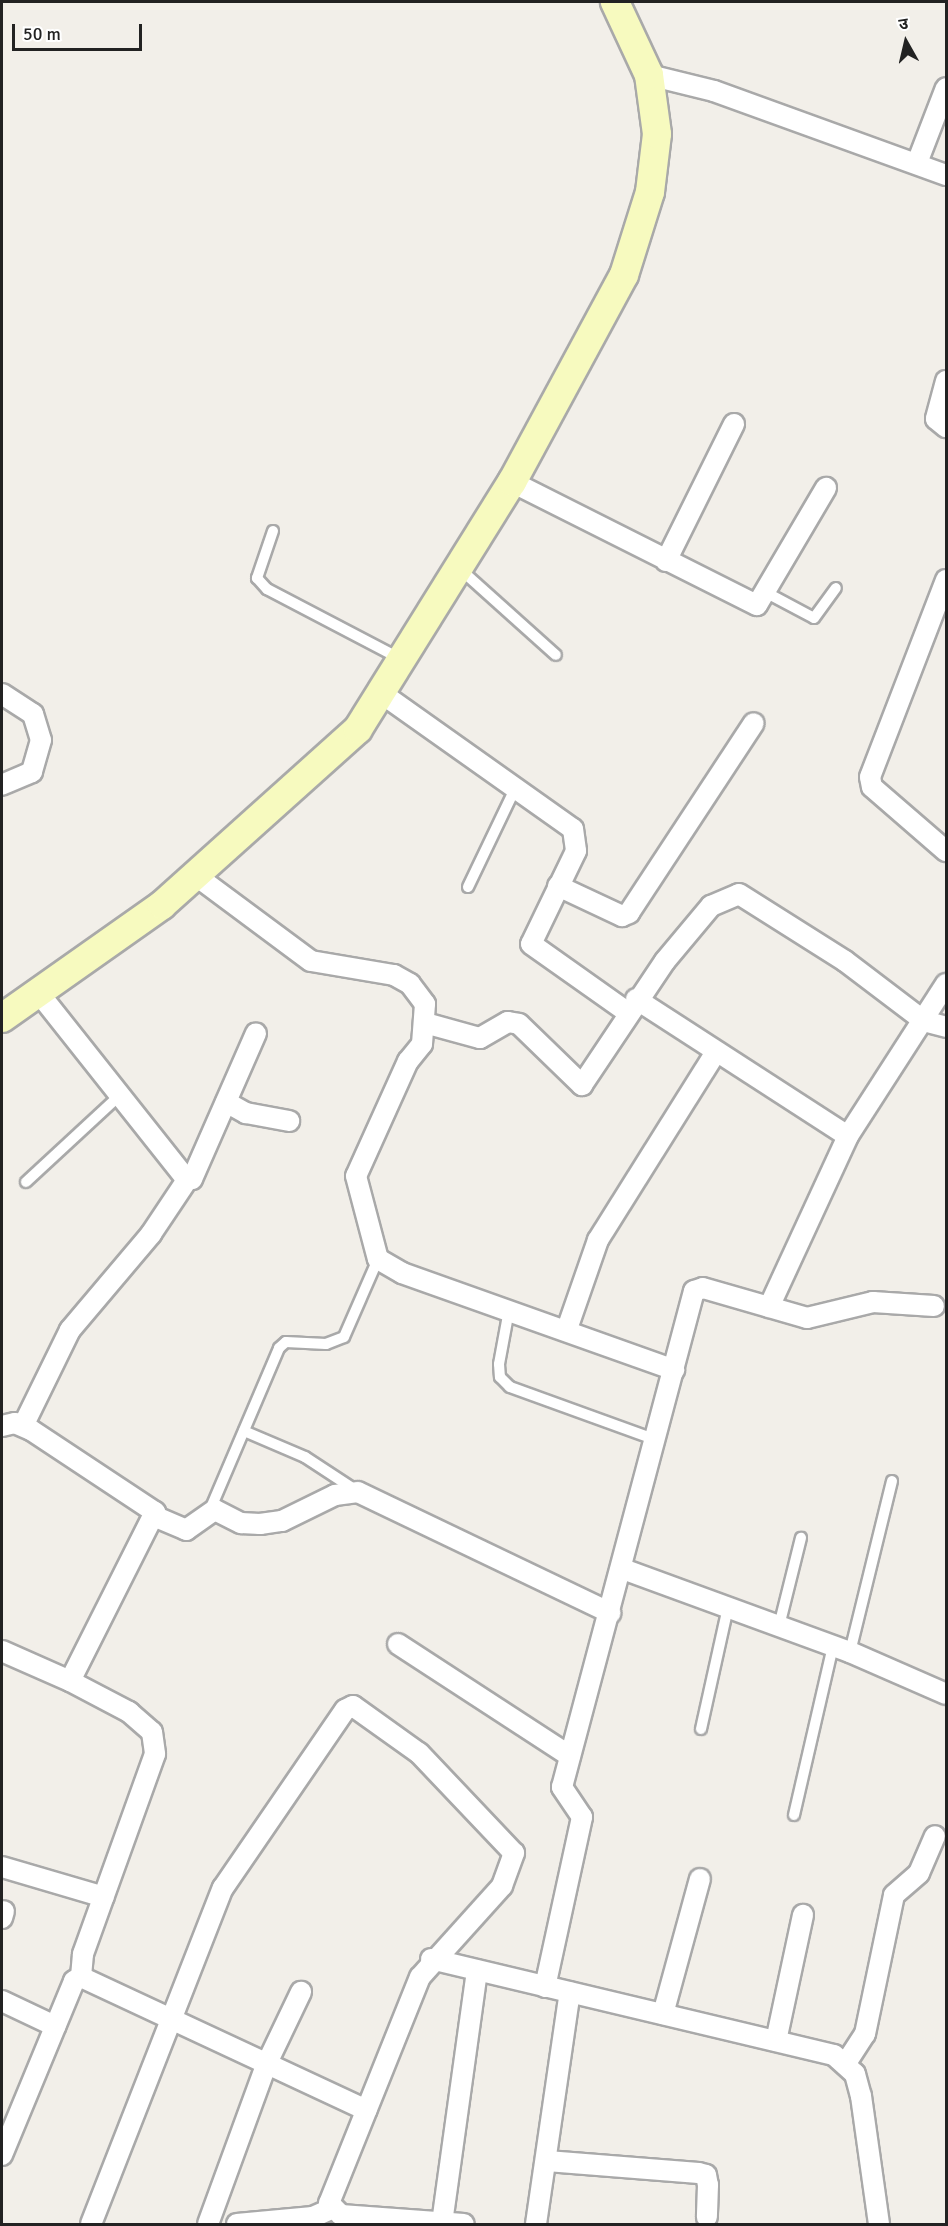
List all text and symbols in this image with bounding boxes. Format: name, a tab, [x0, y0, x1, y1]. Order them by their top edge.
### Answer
scale bar	[15, 12, 146, 50]
north arrow	[876, 12, 936, 72]
text: उ	[897, 14, 910, 35]
text: 50 m	[23, 23, 61, 45]

